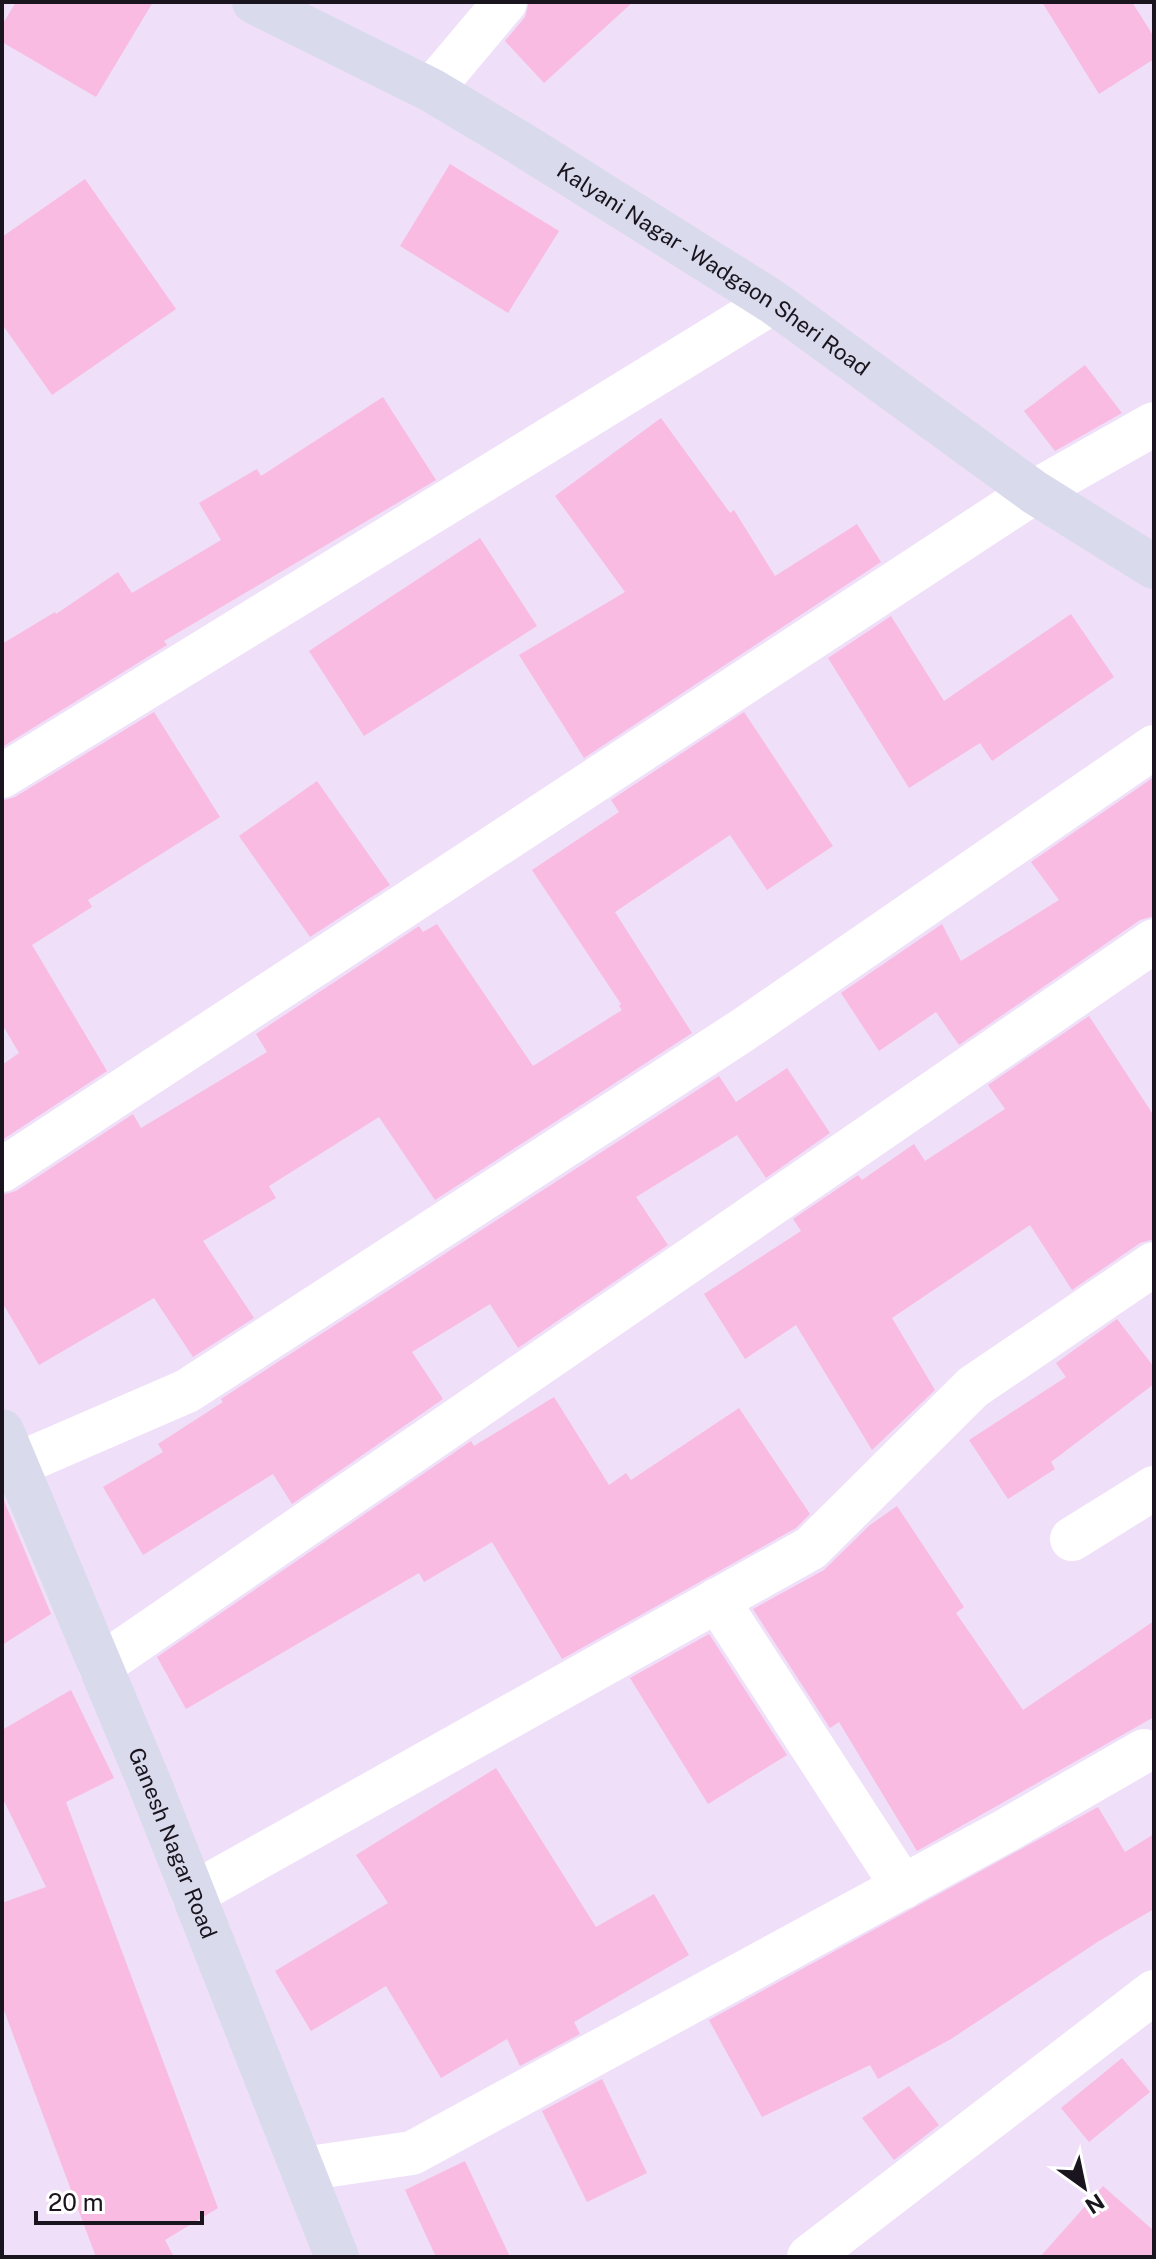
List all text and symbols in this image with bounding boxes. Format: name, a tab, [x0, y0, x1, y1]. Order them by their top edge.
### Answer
street label: Kalyani Nagar - Wadgaon Sheri Road	[552, 157, 875, 381]
street label: Ganesh Nagar Road	[123, 1744, 223, 1942]
north arrow	[1044, 2147, 1124, 2227]
scale bar	[36, 2175, 202, 2225]
text: 20 m	[48, 2188, 104, 2216]
text: N	[1081, 2188, 1109, 2219]

